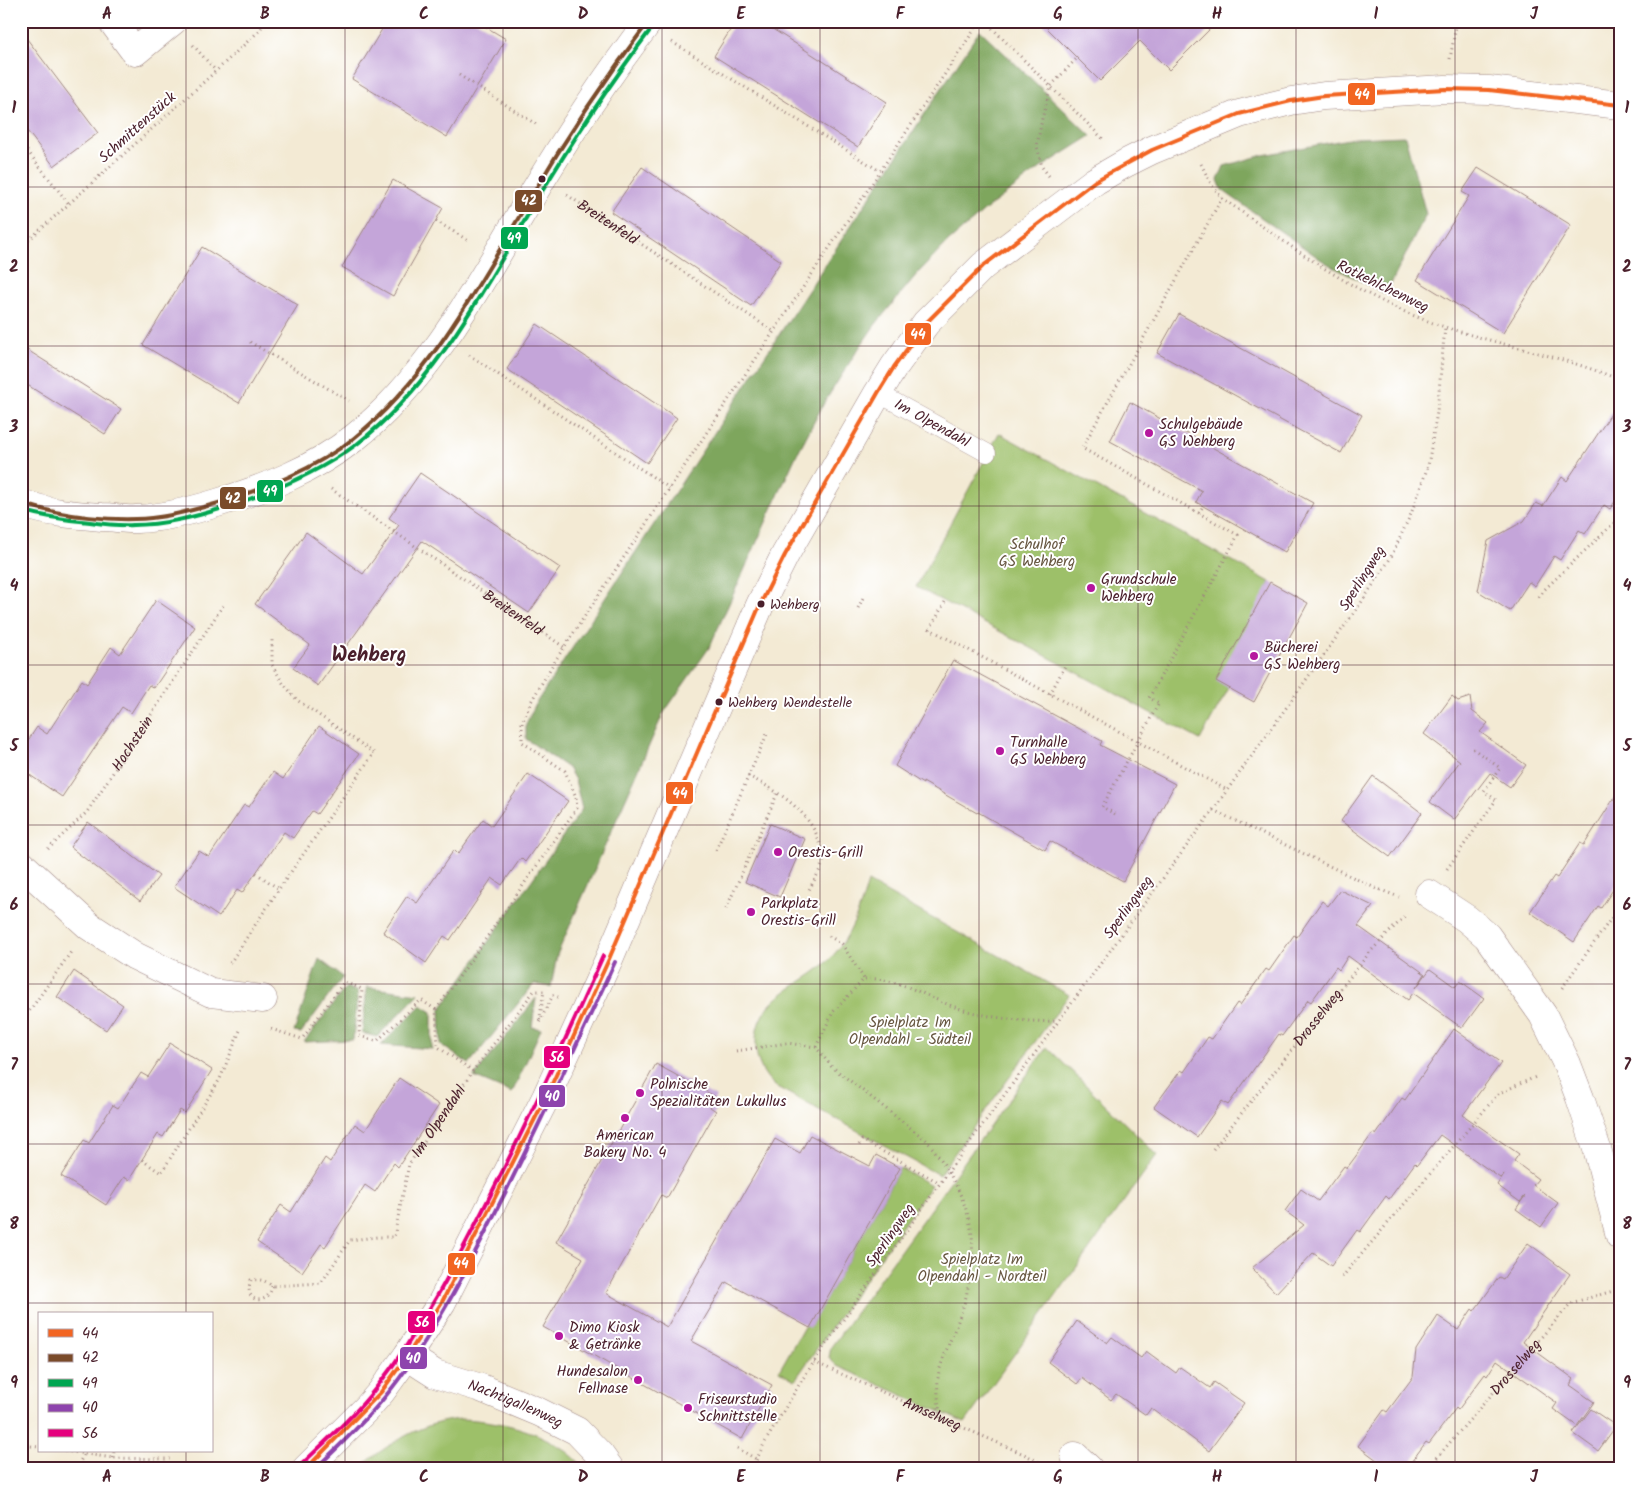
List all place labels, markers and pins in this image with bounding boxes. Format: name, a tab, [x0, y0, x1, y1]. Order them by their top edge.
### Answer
unlabelled marker	[537, 174, 547, 184]
place label: Schulgebäude GS Wehberg	[1159, 413, 1243, 454]
marker: Schulgebäude GS Wehberg	[1143, 427, 1155, 439]
place label: Grundschule Wehberg	[1101, 568, 1177, 609]
marker: Grundschule Wehberg	[1085, 582, 1097, 594]
place label: Wehberg	[770, 594, 820, 616]
marker: Wehberg	[756, 599, 766, 609]
place label: Bücherei GS Wehberg	[1264, 636, 1340, 677]
marker: Bücherei GS Wehberg	[1248, 650, 1260, 662]
place label: Wehberg Wendestelle	[728, 692, 853, 714]
marker: Wehberg Wendestelle	[714, 697, 724, 707]
place label: Turnhalle GS Wehberg	[1010, 731, 1086, 772]
marker: Turnhalle GS Wehberg	[994, 745, 1006, 757]
place label: Orestis-Grill	[788, 841, 863, 865]
marker: Orestis-Grill	[772, 846, 784, 858]
place label: Parkplatz Orestis-Grill	[761, 892, 836, 933]
marker: Parkplatz Orestis-Grill	[745, 906, 757, 918]
place label: Polnische Spezialitäten Lukullus	[650, 1073, 787, 1114]
marker: Polnische Spezialitäten Lukullus	[634, 1087, 646, 1099]
marker: American Bakery No. 4	[619, 1112, 631, 1124]
place label: American Bakery No. 4	[583, 1124, 667, 1165]
place label: Dimo Kiosk & Getränke	[569, 1316, 641, 1357]
marker: Dimo Kiosk & Getränke	[553, 1330, 565, 1342]
place label: Hundesalon Fellnase	[557, 1360, 628, 1401]
marker: Hundesalon Fellnase	[632, 1374, 644, 1386]
place label: Friseurstudio Schnittstelle	[698, 1388, 777, 1429]
marker: Friseurstudio Schnittstelle	[682, 1402, 694, 1414]

